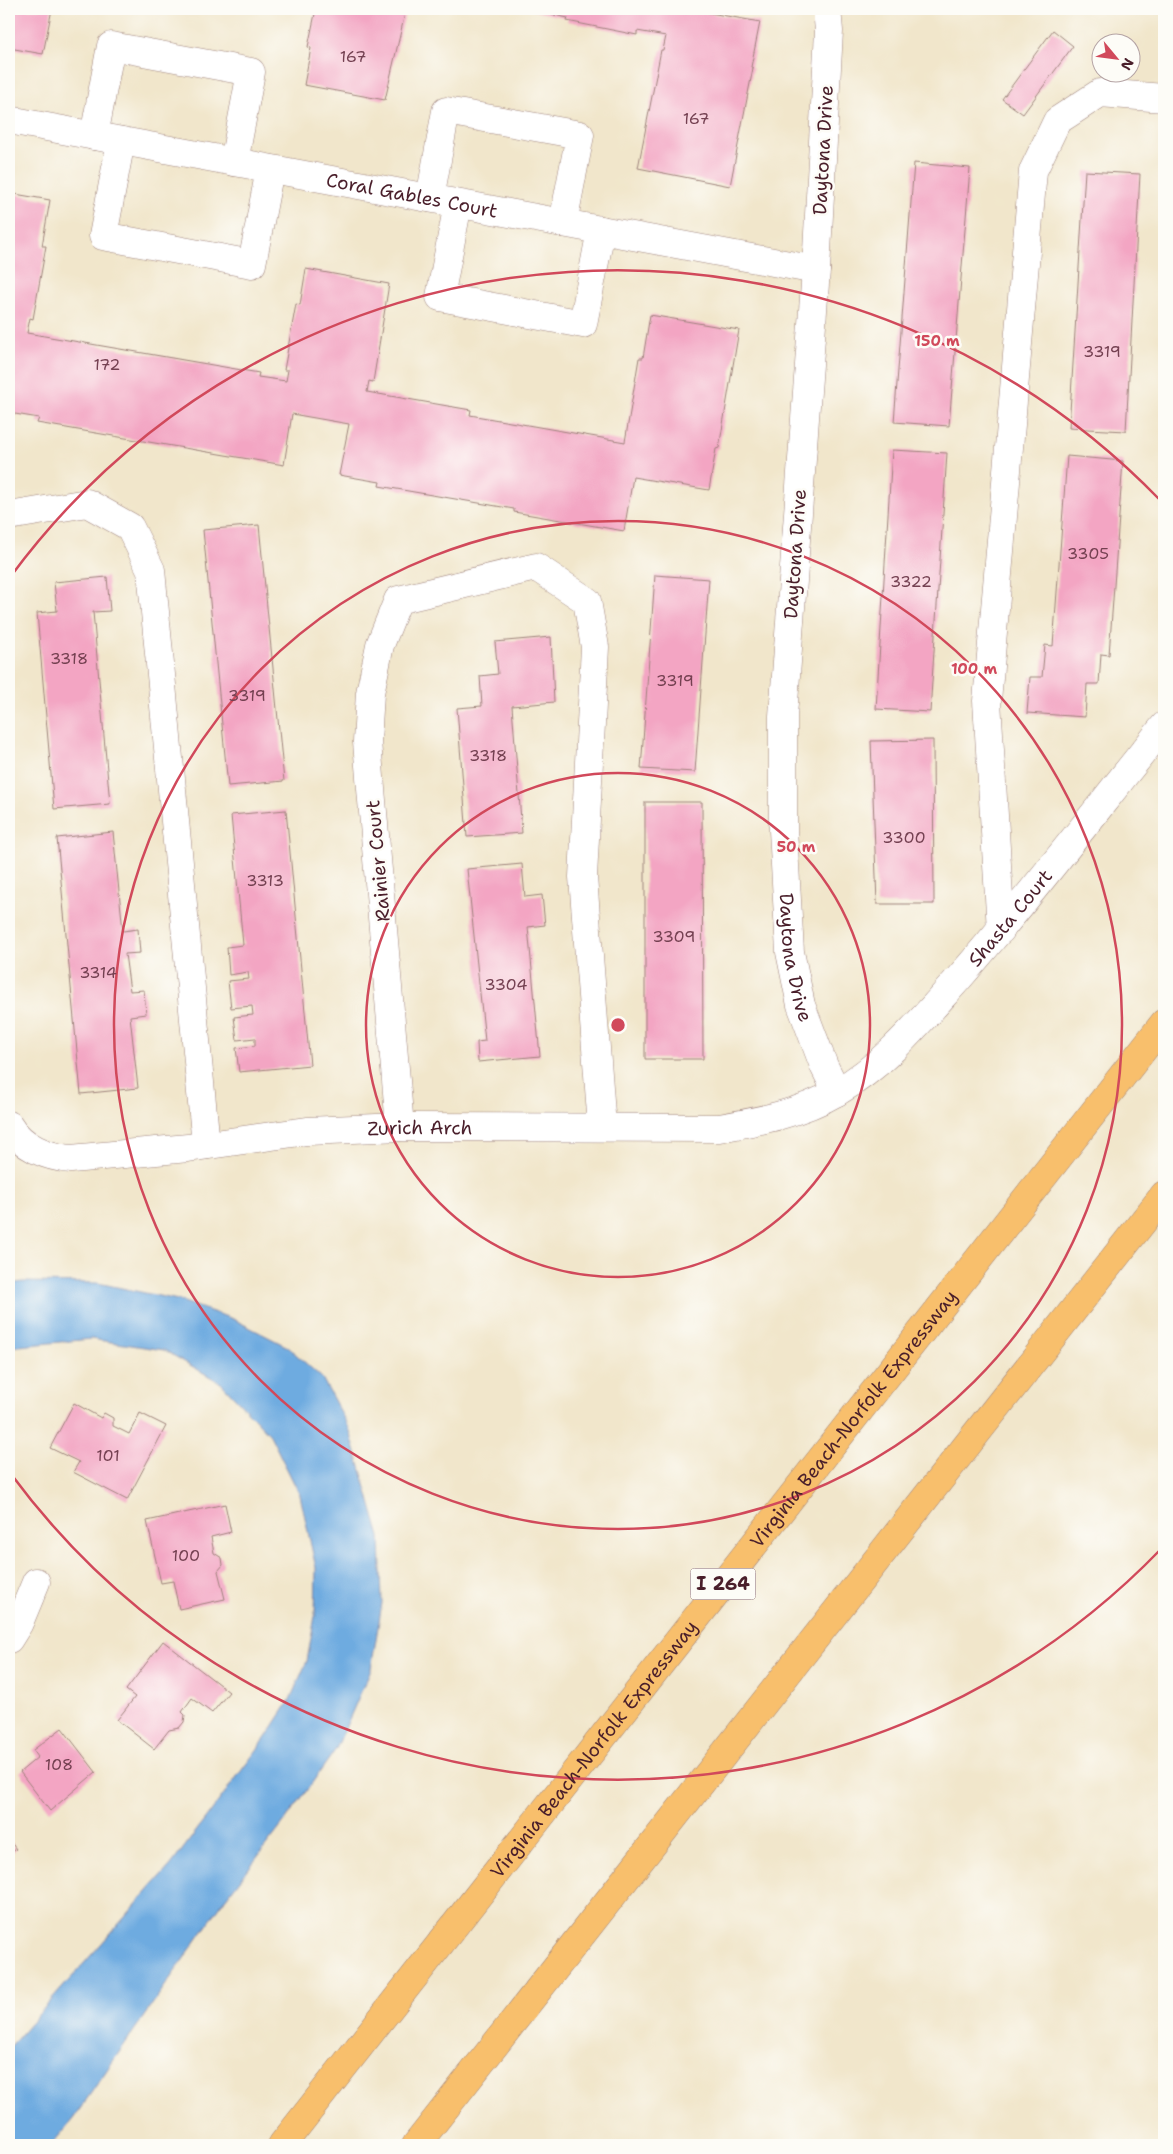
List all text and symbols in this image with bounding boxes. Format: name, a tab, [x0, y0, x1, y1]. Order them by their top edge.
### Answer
north arrow	[1090, 32, 1140, 82]
house number: 167	[340, 46, 366, 67]
text: N	[1117, 55, 1138, 74]
street label: Daytona Drive	[807, 84, 839, 216]
house number: 167	[683, 108, 709, 129]
street label: Coral Gables Court	[324, 167, 500, 223]
text: 150 m	[914, 331, 960, 351]
house number: 3319	[1083, 341, 1121, 362]
house number: 172	[94, 354, 120, 375]
street label: Daytona Drive	[778, 488, 812, 620]
house number: 3305	[1067, 543, 1109, 564]
house number: 3322	[890, 571, 932, 592]
house number: 3318	[50, 648, 88, 669]
text: 100 m	[951, 659, 997, 679]
house number: 3319	[656, 670, 694, 691]
house number: 3319	[228, 685, 266, 706]
house number: 3318	[469, 745, 507, 766]
street label: Rainier Court	[360, 799, 396, 923]
house number: 3300	[882, 827, 926, 848]
text: 50 m	[777, 837, 816, 857]
street label: Shasta Court	[962, 864, 1058, 972]
house number: 3313	[246, 870, 284, 891]
street label: Daytona Drive	[774, 892, 819, 1025]
house number: 3309	[652, 926, 696, 947]
house number: 3314	[79, 962, 117, 983]
house number: 3304	[484, 974, 528, 995]
centre of rings	[609, 1016, 627, 1034]
street label: Zurich Arch	[367, 1114, 472, 1141]
street label: Virginia Beach-Norfolk Expressway	[744, 1284, 962, 1553]
house number: 101	[96, 1445, 120, 1466]
house number: 100	[172, 1545, 200, 1566]
road number: I 264	[690, 1568, 756, 1600]
street label: Virginia Beach-Norfolk Expressway	[484, 1615, 703, 1883]
house number: 108	[45, 1754, 73, 1775]

